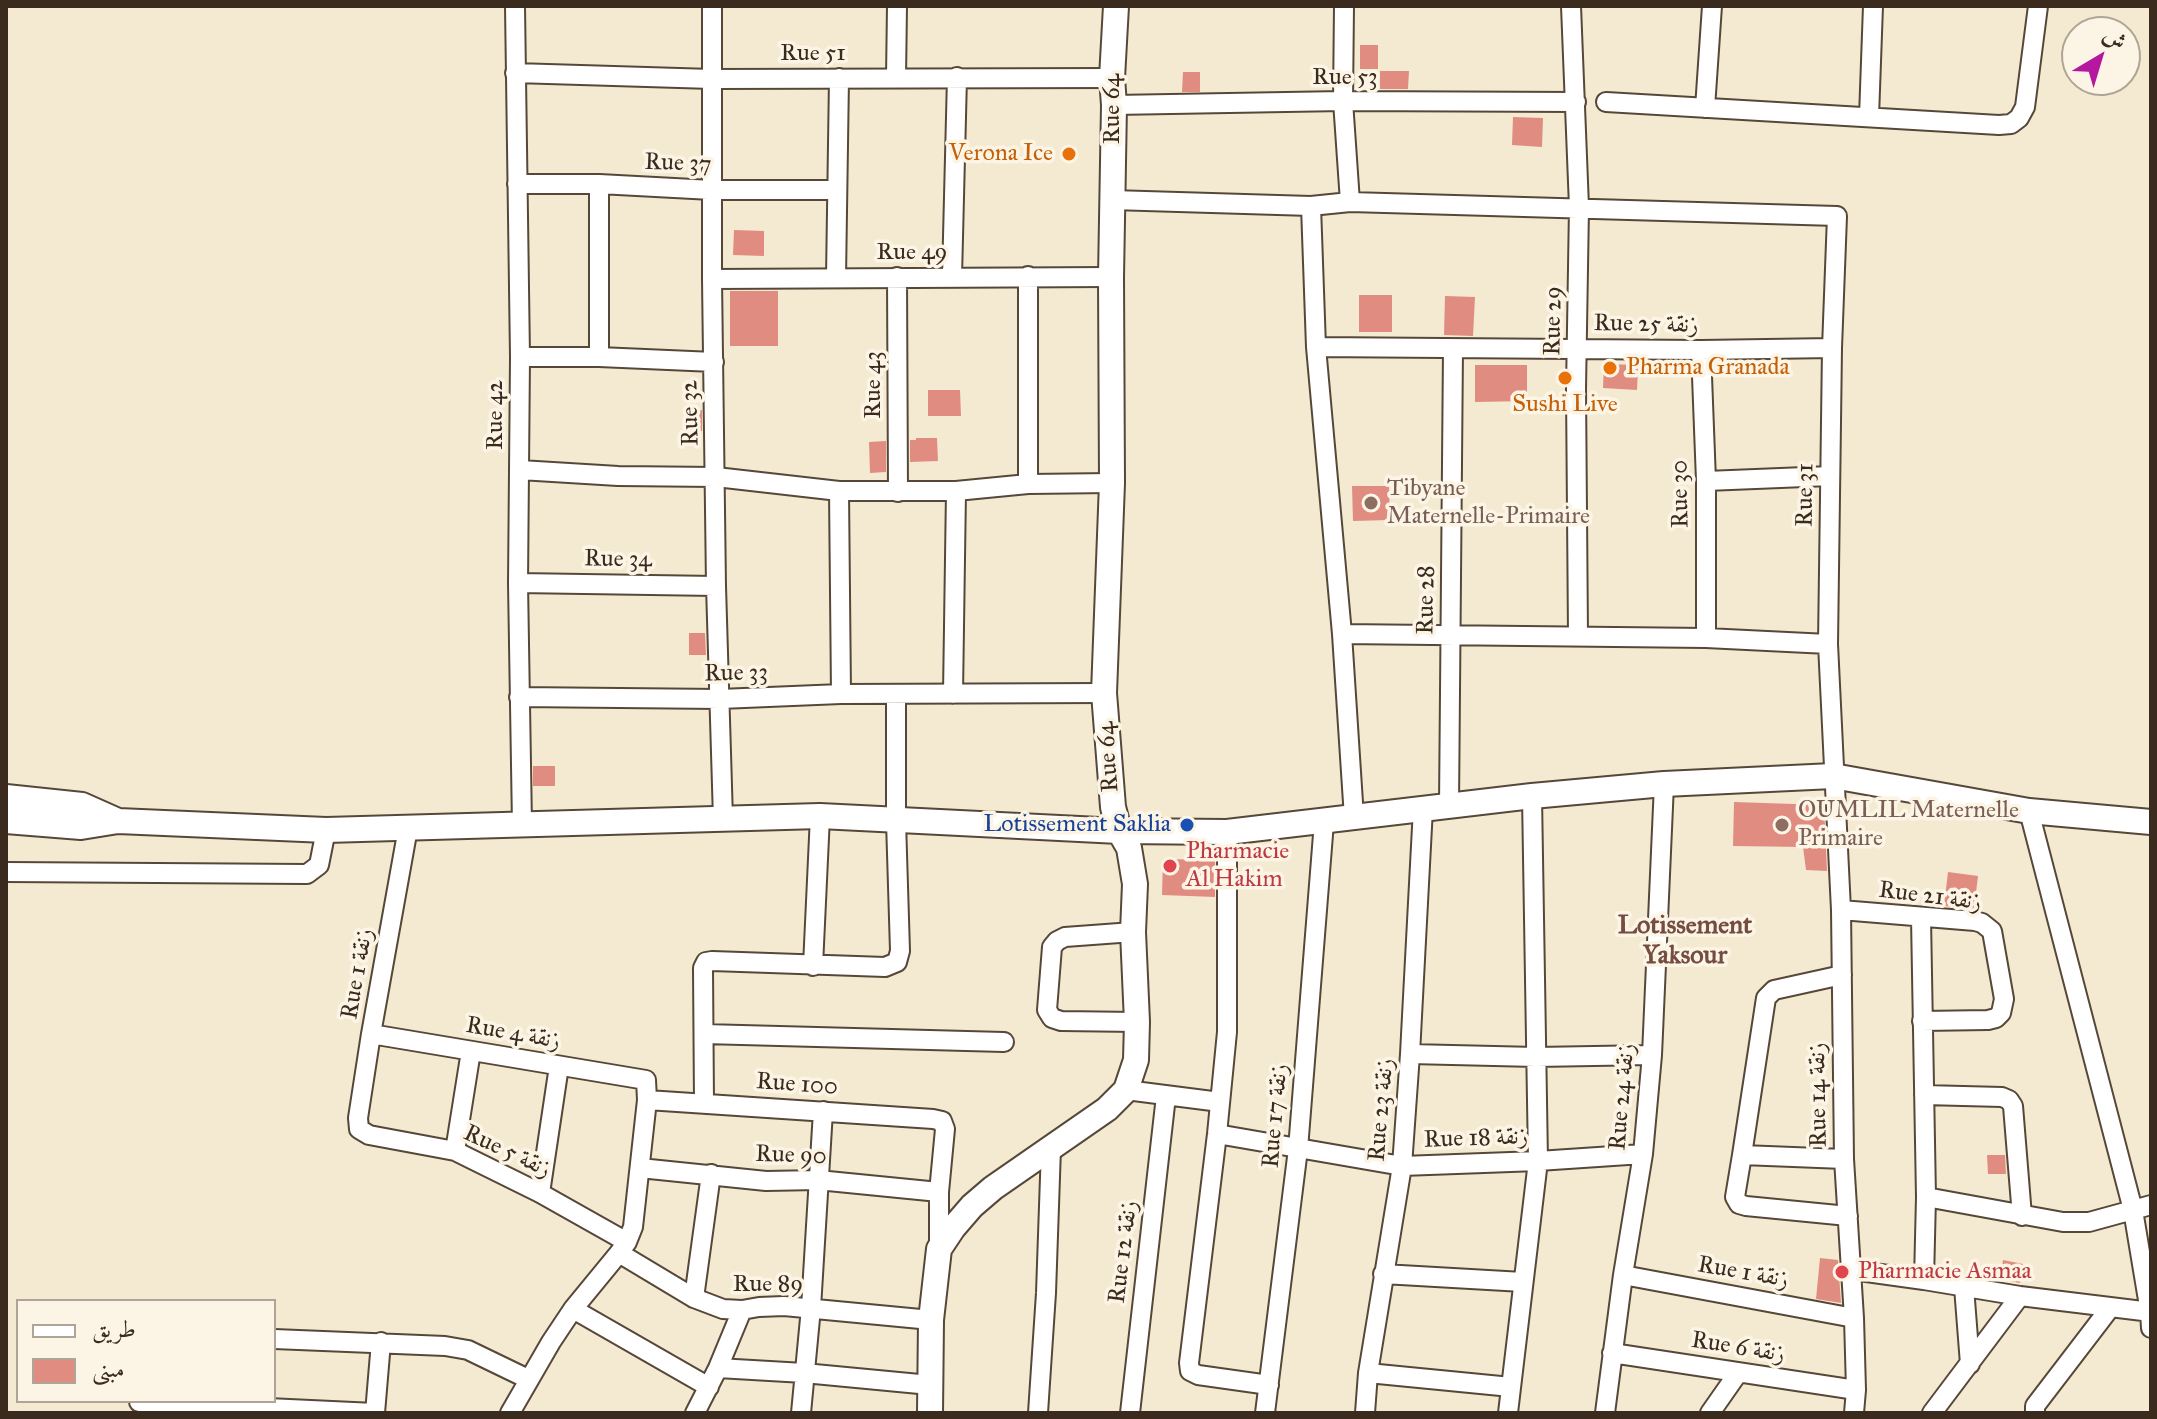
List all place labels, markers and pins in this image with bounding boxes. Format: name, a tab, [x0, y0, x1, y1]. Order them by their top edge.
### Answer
place label: Verona Ice	[949, 140, 1053, 168]
marker: Verona Ice	[1060, 145, 1078, 163]
place label: Pharma Granada	[1626, 354, 1790, 382]
marker: Pharma Granada	[1601, 359, 1619, 377]
marker: Sushi Live	[1556, 369, 1574, 387]
place label: Sushi Live	[1512, 391, 1618, 419]
place label: Tibyane Maternelle-Primaire	[1387, 475, 1590, 531]
marker: Tibyane Maternelle-Primaire	[1362, 494, 1380, 512]
place label: OUMLIL Maternelle Primaire	[1798, 797, 2019, 853]
place label: Lotissement Saklia	[983, 811, 1171, 839]
marker: Lotissement Saklia	[1178, 816, 1196, 834]
marker: OUMLIL Maternelle Primaire	[1773, 816, 1791, 834]
place label: Pharmacie Al Hakim	[1186, 838, 1289, 894]
marker: Pharmacie Al Hakim	[1161, 857, 1179, 875]
place label: Pharmacie Asmaa	[1858, 1258, 2032, 1286]
marker: Pharmacie Asmaa	[1833, 1263, 1851, 1281]

